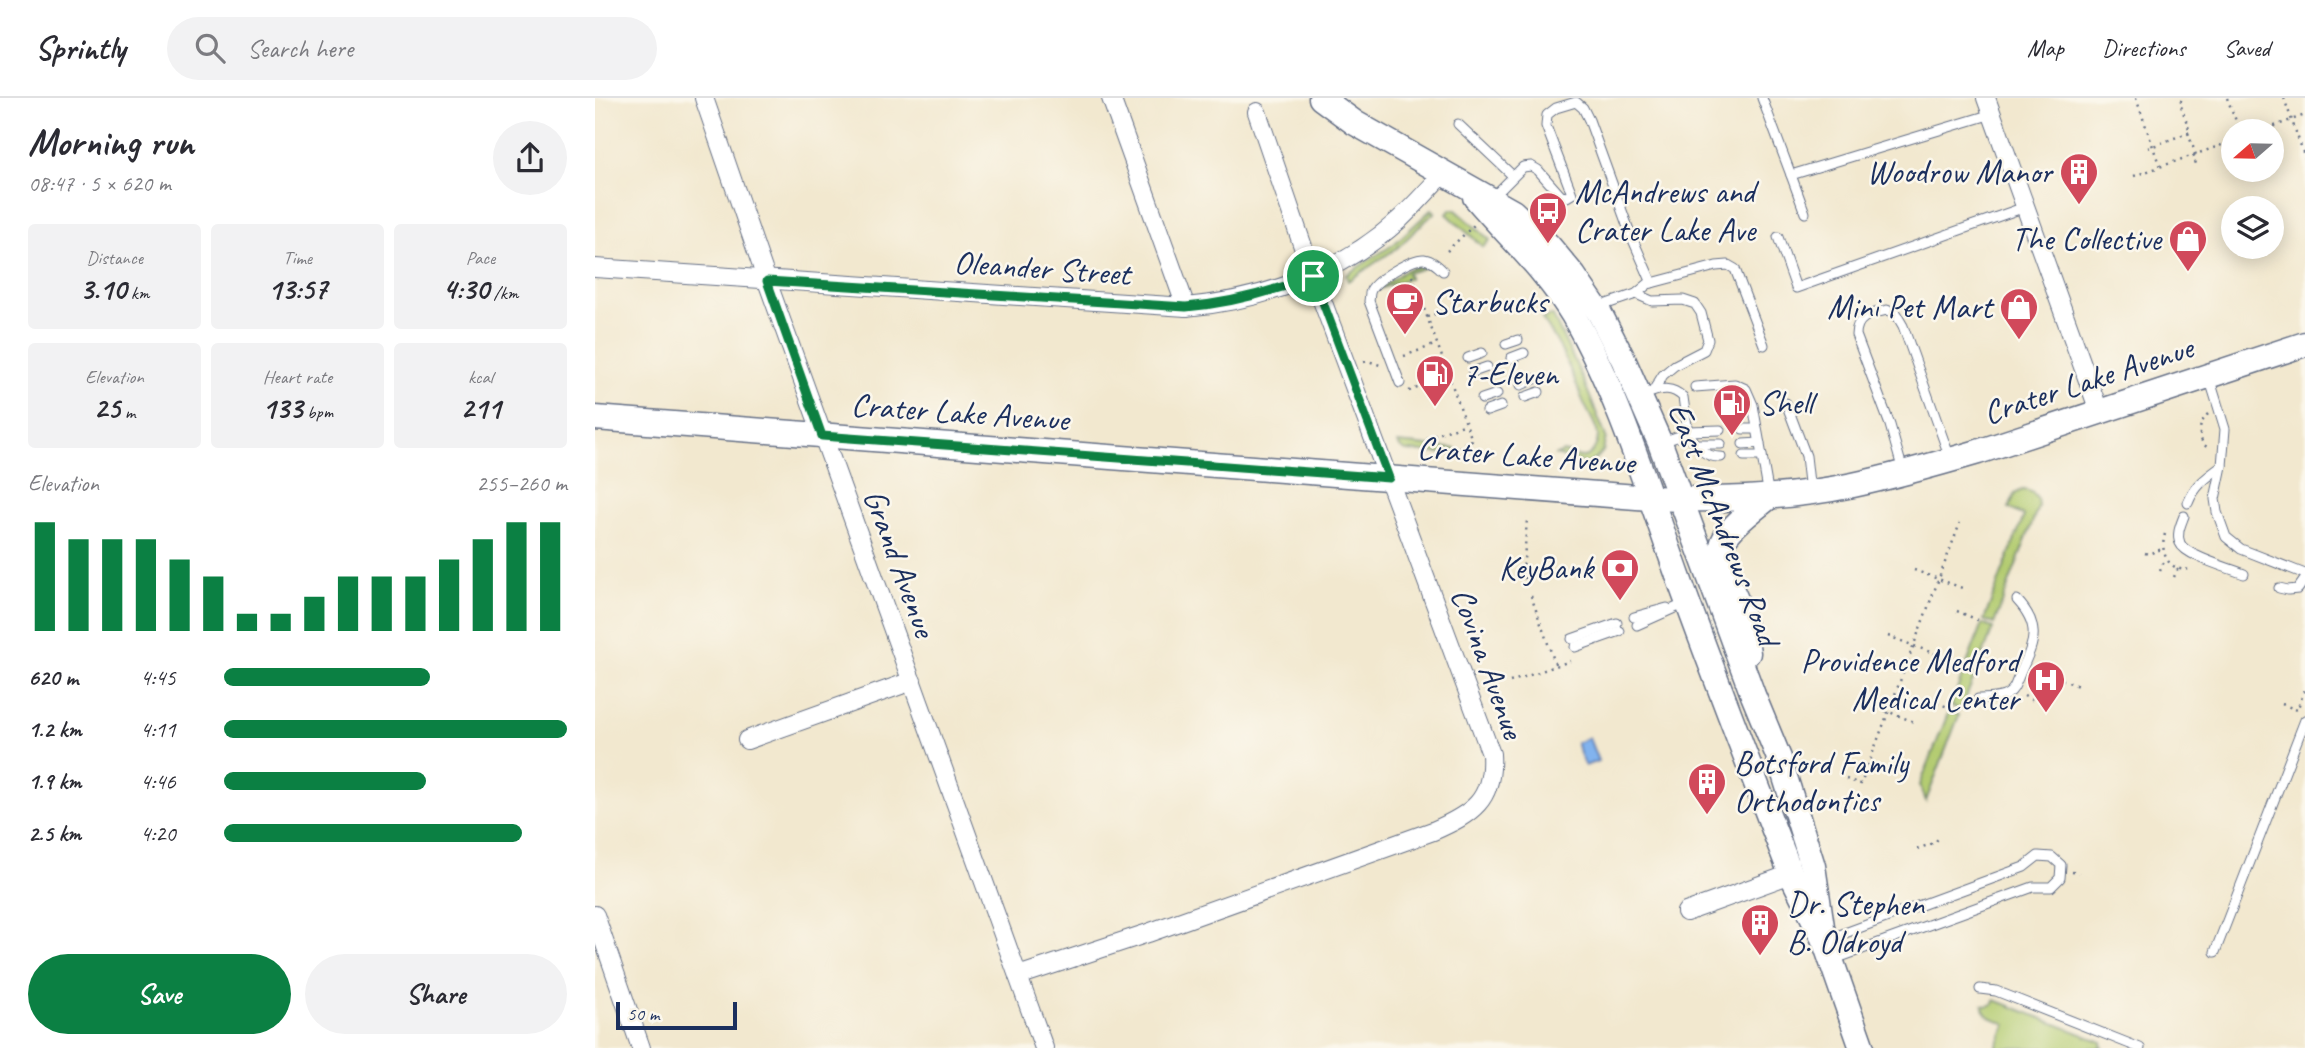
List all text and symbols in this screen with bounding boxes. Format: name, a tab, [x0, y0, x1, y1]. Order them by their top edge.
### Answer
search box	[167, 17, 657, 80]
text: Sprintly	[35, 27, 125, 69]
icon: search	[191, 29, 229, 67]
text: Search here	[247, 32, 353, 65]
text: Map	[2027, 33, 2064, 63]
text: Directions	[2102, 33, 2185, 63]
text: Saved	[2223, 33, 2270, 63]
text: Morning run	[28, 119, 194, 166]
north arrow	[2221, 119, 2284, 182]
map controls	[2221, 119, 2284, 259]
button: share	[493, 121, 567, 195]
place label: Woodrow Manor	[1867, 151, 2054, 193]
building icon: Woodrow Manor	[2058, 151, 2100, 206]
text: 08:47 · 5 × 620 m	[28, 169, 171, 198]
place label: McAndrews and Crater Lake Ave	[1575, 171, 1760, 251]
bus stop icon: McAndrews and Crater Lake Ave	[1527, 190, 1569, 245]
button: layers	[2221, 196, 2284, 259]
place label: The Collective	[2011, 218, 2163, 260]
shop icon: The Collective	[2167, 218, 2209, 273]
street label: Oleander Street	[953, 241, 1134, 295]
text: Distance	[86, 246, 143, 270]
text: Time	[283, 246, 312, 270]
text: Pace	[466, 246, 495, 270]
pin	[1283, 246, 1343, 306]
icon: arrive	[1294, 257, 1332, 295]
text: 3.10	[80, 270, 126, 308]
text: 13:57	[268, 270, 327, 308]
text: 4:30	[443, 270, 489, 308]
text: km	[126, 281, 149, 305]
text: /km	[489, 281, 518, 305]
cafe icon: Starbucks	[1384, 281, 1426, 336]
place label: Starbucks	[1432, 281, 1550, 323]
place label: Mini Pet Mart	[1827, 286, 1995, 328]
shop icon: Mini Pet Mart	[1998, 286, 2040, 341]
street label: Crater Lake Avenue	[1978, 326, 2200, 434]
fuel station icon: 7-Eleven	[1414, 353, 1456, 408]
place label: 7-Eleven	[1462, 353, 1560, 395]
text: Elevation	[85, 365, 144, 389]
text: Heart rate	[263, 365, 332, 389]
text: kcal	[468, 365, 493, 389]
fuel station icon: Shell	[1711, 382, 1753, 437]
place label: Shell	[1759, 382, 1818, 424]
street label: Crater Lake Avenue	[850, 383, 1072, 441]
text: 25	[94, 389, 120, 427]
text: 133	[262, 389, 302, 427]
text: 211	[460, 389, 501, 427]
street label: East McAndrews Road	[1658, 397, 1791, 656]
text: m	[120, 400, 135, 424]
text: bpm	[302, 400, 333, 424]
street label: Crater Lake Avenue	[1416, 426, 1638, 484]
text: Elevation	[28, 469, 99, 498]
text: 255–260 m	[476, 469, 567, 498]
street label: Grand Avenue	[854, 484, 947, 645]
place label: KeyBank	[1499, 547, 1595, 589]
bank icon: KeyBank	[1599, 547, 1641, 602]
street label: Covina Avenue	[1441, 582, 1535, 746]
place label: Providence Medford Medical Center	[1801, 640, 2024, 720]
hospital icon: Providence Medford Medical Center	[2025, 659, 2067, 714]
text: 620 m	[28, 663, 78, 692]
text: 4:45	[140, 663, 176, 692]
text: 1.2 km	[28, 715, 82, 744]
text: 4:11	[140, 715, 176, 744]
place label: Botsford Family Orthodontics	[1734, 742, 1911, 822]
building icon: Botsford Family Orthodontics	[1686, 761, 1728, 816]
text: 1.9 km	[28, 767, 81, 796]
text: 4:46	[140, 767, 176, 796]
text: 2.5 km	[28, 819, 81, 848]
text: 4:20	[140, 819, 176, 848]
place label: Dr. Stephen B. Oldroyd	[1787, 883, 1925, 963]
building icon: Dr. Stephen B. Oldroyd	[1739, 902, 1781, 957]
button: Save	[28, 954, 291, 1034]
button: Share	[305, 954, 567, 1034]
scale bar	[616, 999, 737, 1031]
text: 50 m	[627, 1002, 659, 1026]

